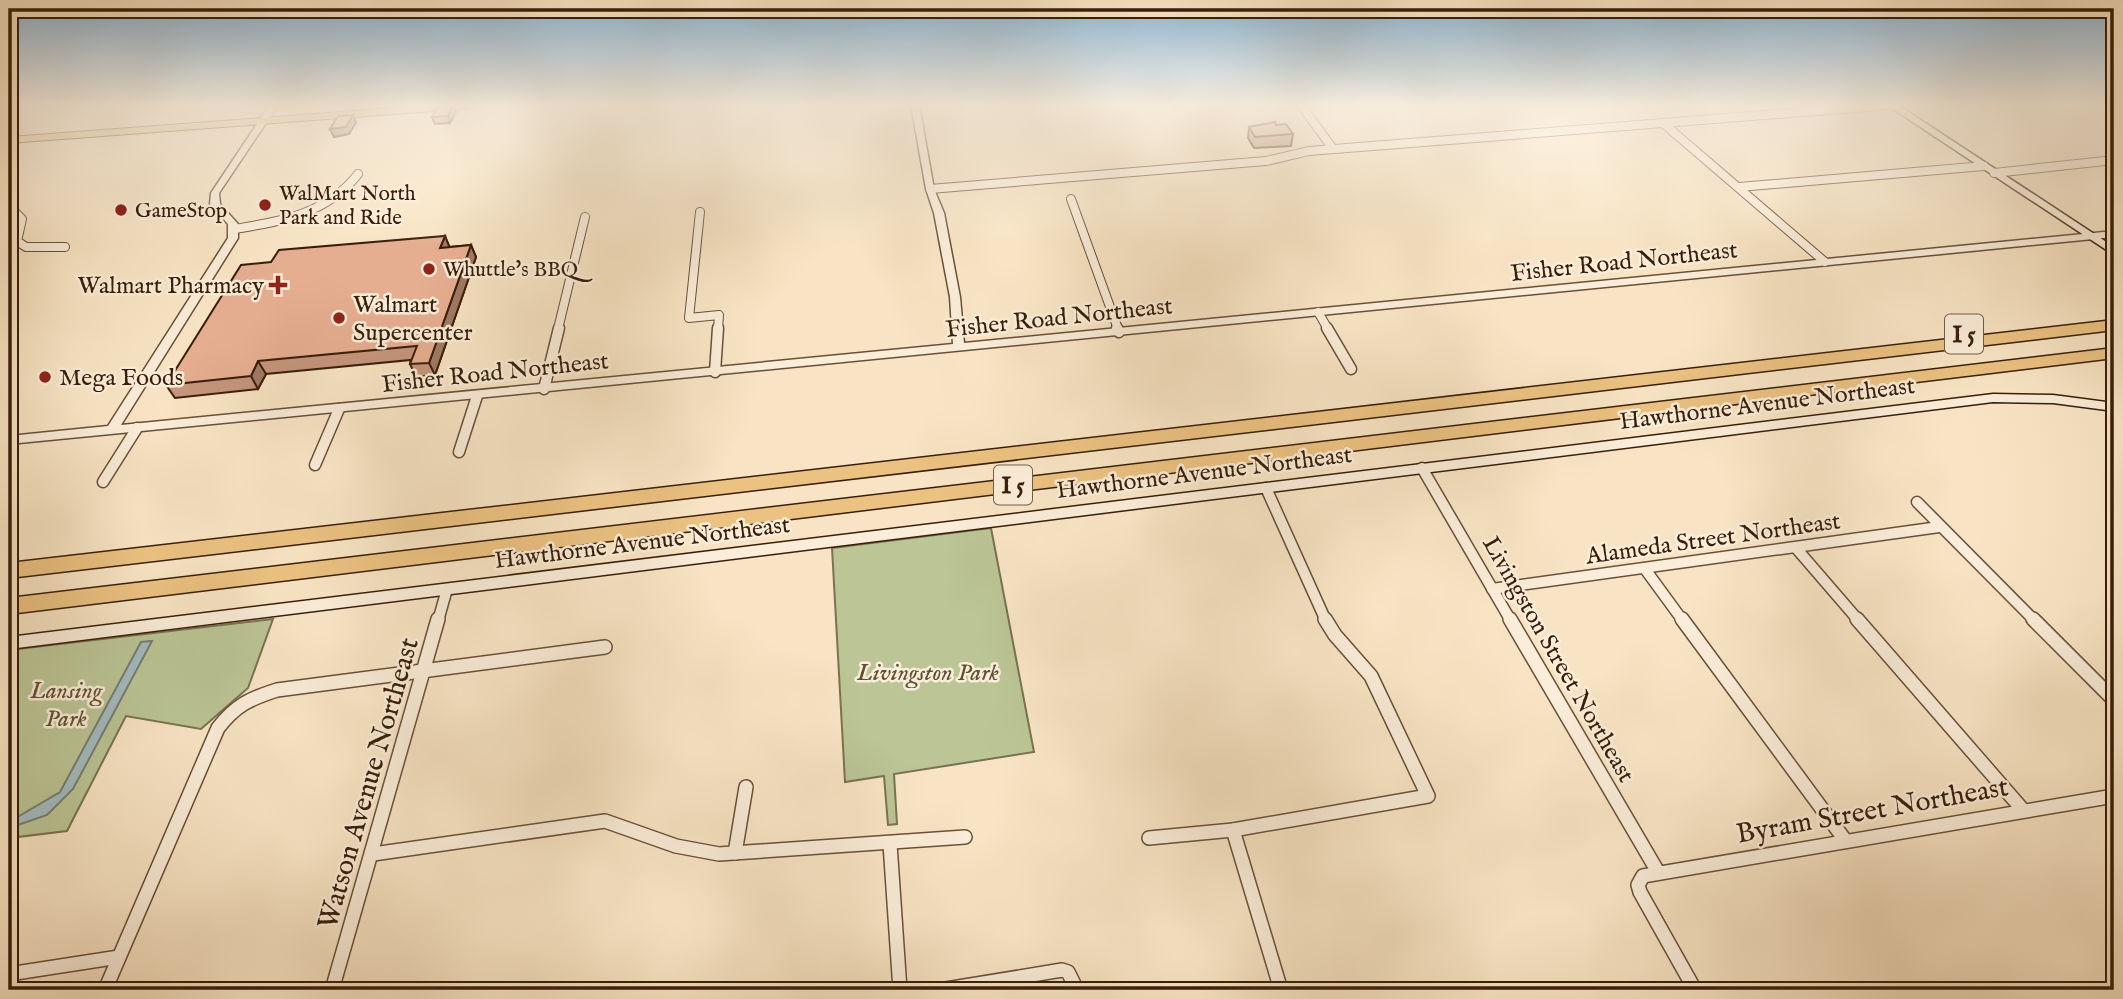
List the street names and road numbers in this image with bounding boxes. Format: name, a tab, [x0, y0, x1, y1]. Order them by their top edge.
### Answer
street label: Fisher Road Northeast	[1509, 235, 1739, 290]
street label: Fisher Road Northeast	[944, 291, 1174, 346]
road number: I 5	[1945, 314, 1983, 354]
street label: Fisher Road Northeast	[380, 346, 610, 401]
street label: Hawthorne Avenue Northeast	[1618, 371, 1917, 438]
street label: Hawthorne Avenue Northeast	[1055, 440, 1354, 507]
road number: I 5	[994, 466, 1032, 505]
street label: Alameda Street Northeast	[1583, 506, 1842, 573]
street label: Hawthorne Avenue Northeast	[493, 510, 792, 577]
street label: Livingston Street Northeast	[1474, 531, 1641, 788]
street label: Watson Avenue Northeast	[311, 633, 428, 934]
street label: Byram Street Northeast	[1734, 770, 2012, 853]

